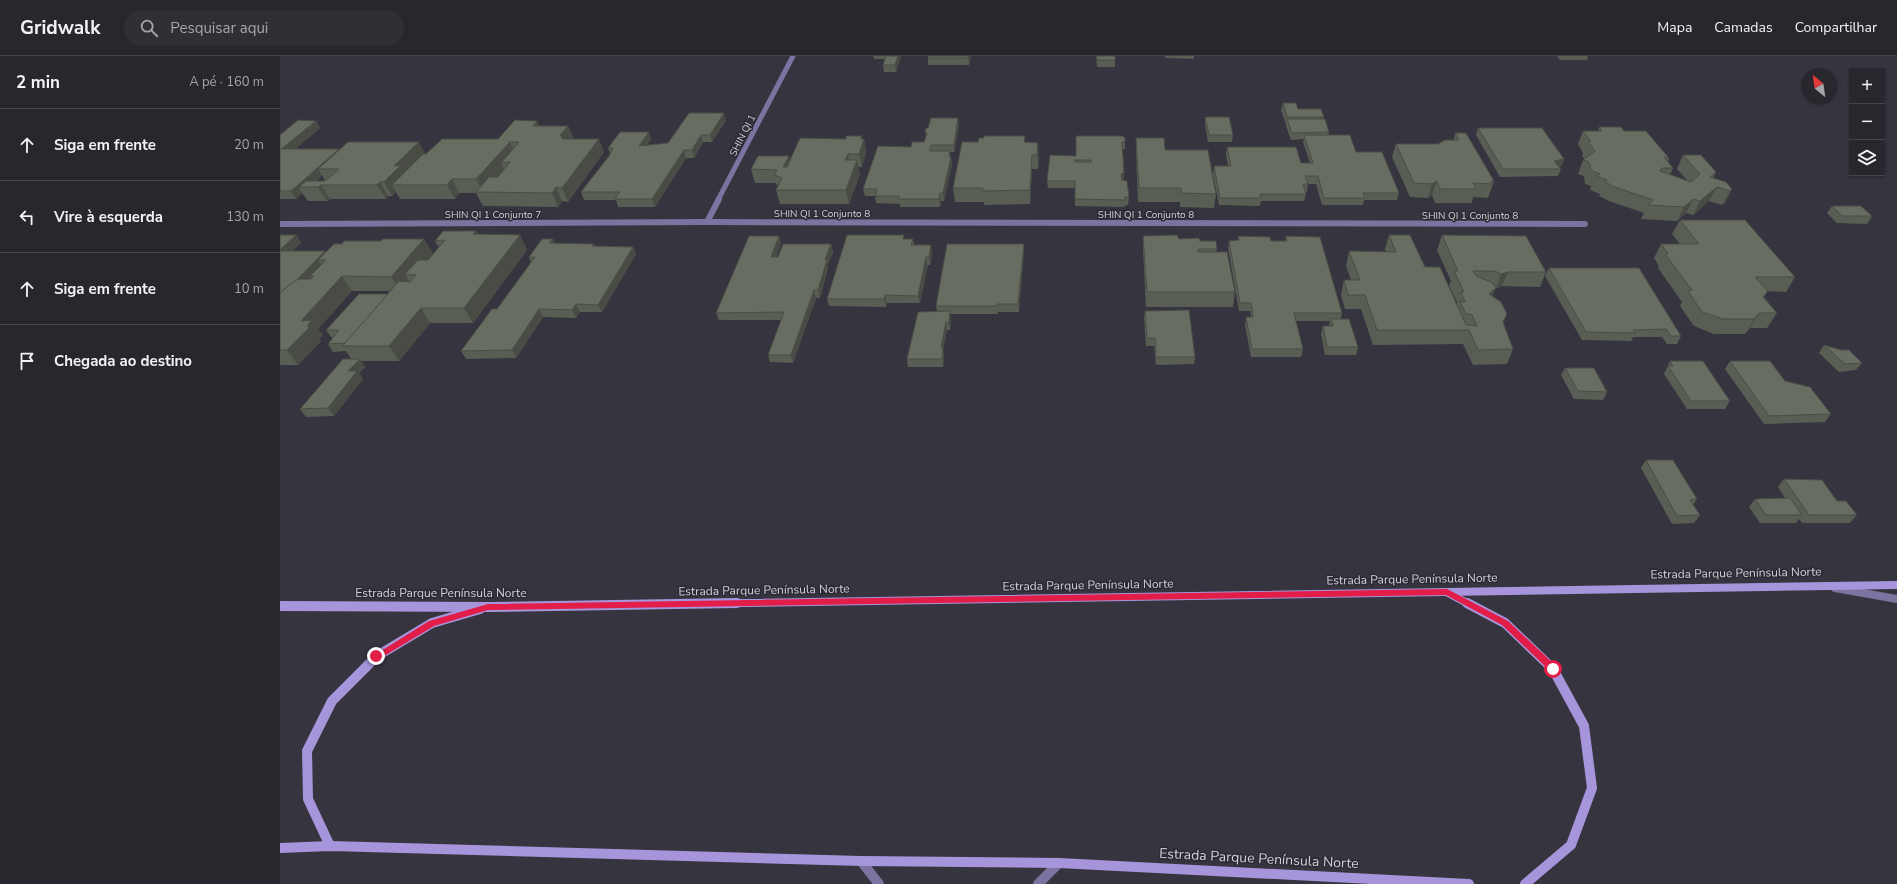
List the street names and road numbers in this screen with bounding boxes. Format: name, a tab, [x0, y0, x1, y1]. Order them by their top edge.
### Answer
street label: SHIN QI 1	[726, 112, 759, 159]
street label: SHIN QI 1 Conjunto 8	[774, 207, 870, 221]
street label: SHIN QI 1 Conjunto 7	[445, 208, 541, 222]
street label: SHIN QI 1 Conjunto 8	[1098, 208, 1194, 222]
street label: SHIN QI 1 Conjunto 8	[1422, 209, 1518, 223]
street label: Estrada Parque Península Norte	[1650, 564, 1822, 582]
street label: Estrada Parque Península Norte	[1326, 570, 1498, 588]
street label: Estrada Parque Península Norte	[1002, 576, 1174, 594]
street label: Estrada Parque Península Norte	[678, 581, 850, 599]
street label: Estrada Parque Península Norte	[355, 585, 527, 601]
street label: Estrada Parque Península Norte	[1159, 844, 1359, 873]

